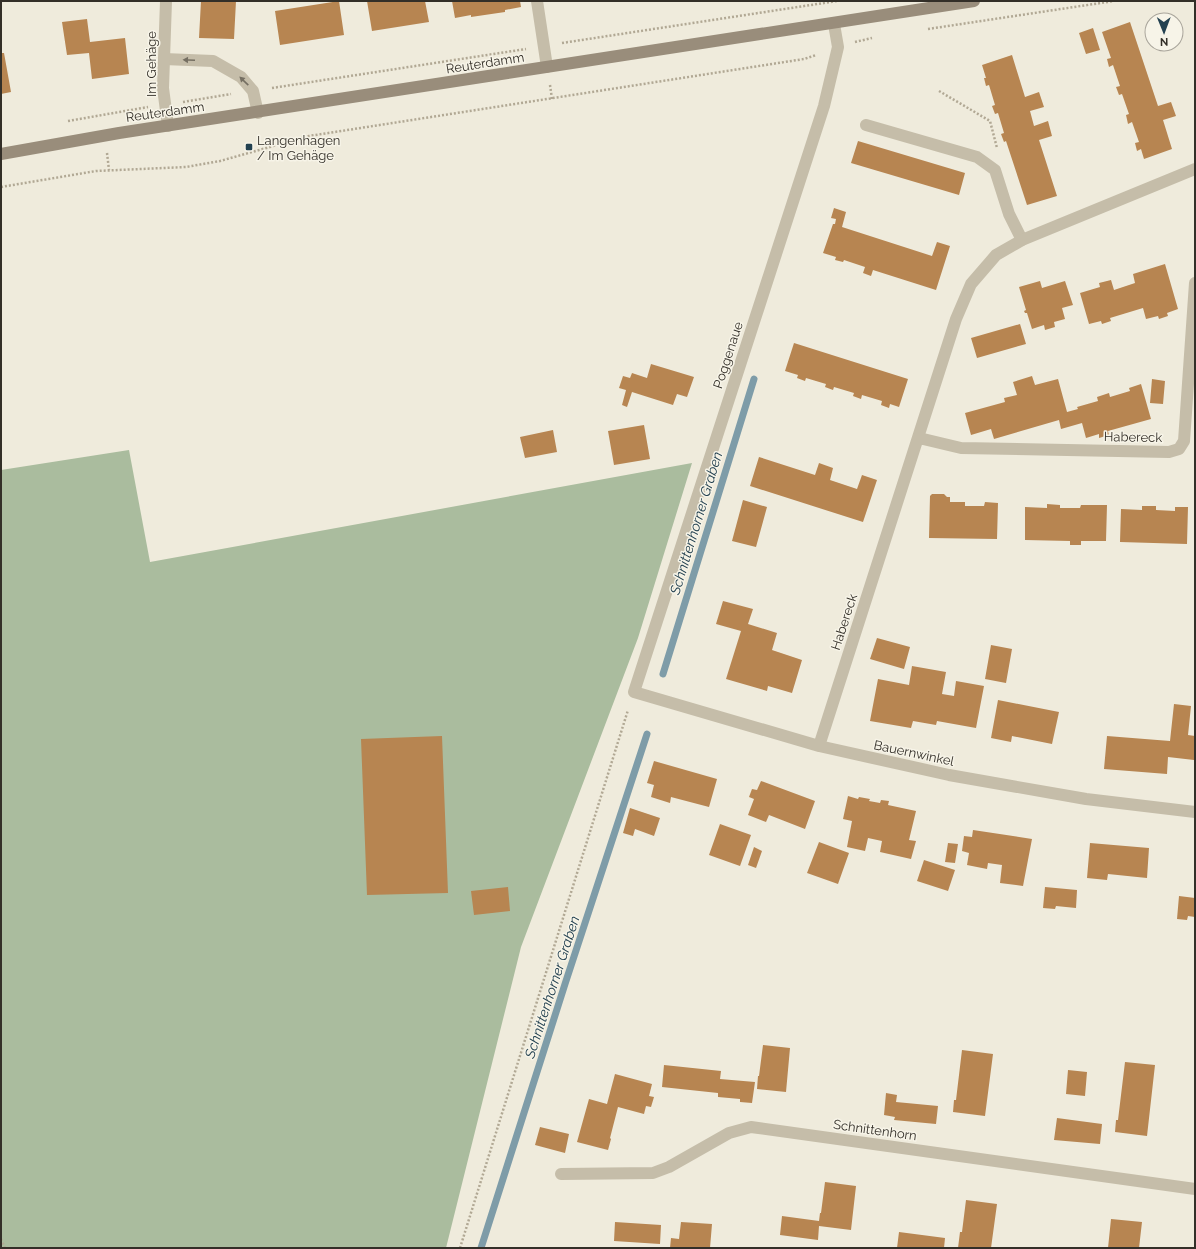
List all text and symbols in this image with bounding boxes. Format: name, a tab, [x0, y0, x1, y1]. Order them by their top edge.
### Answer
north arrow	[1144, 12, 1184, 52]
street label: Im Gehäge	[144, 31, 159, 97]
text: N	[1160, 35, 1168, 48]
street label: Reuterdamm	[445, 49, 525, 77]
one-way arrow	[183, 57, 195, 64]
one-way arrow	[239, 76, 249, 85]
street label: Reuterdamm	[125, 99, 205, 125]
place label: Langenhagen / Im Gehäge	[257, 133, 340, 163]
marker: Langenhagen / Im Gehäge	[244, 142, 254, 152]
street label: Poggenaue	[710, 319, 746, 390]
street label: Habereck	[1104, 429, 1162, 445]
water label: Schnittenhorner Graben	[666, 449, 725, 597]
street label: Habereck	[828, 592, 860, 652]
street label: Bauernwinkel	[872, 737, 956, 769]
water label: Schnittenhorner Graben	[521, 914, 583, 1061]
street label: Schnittenhorn	[832, 1117, 918, 1143]

